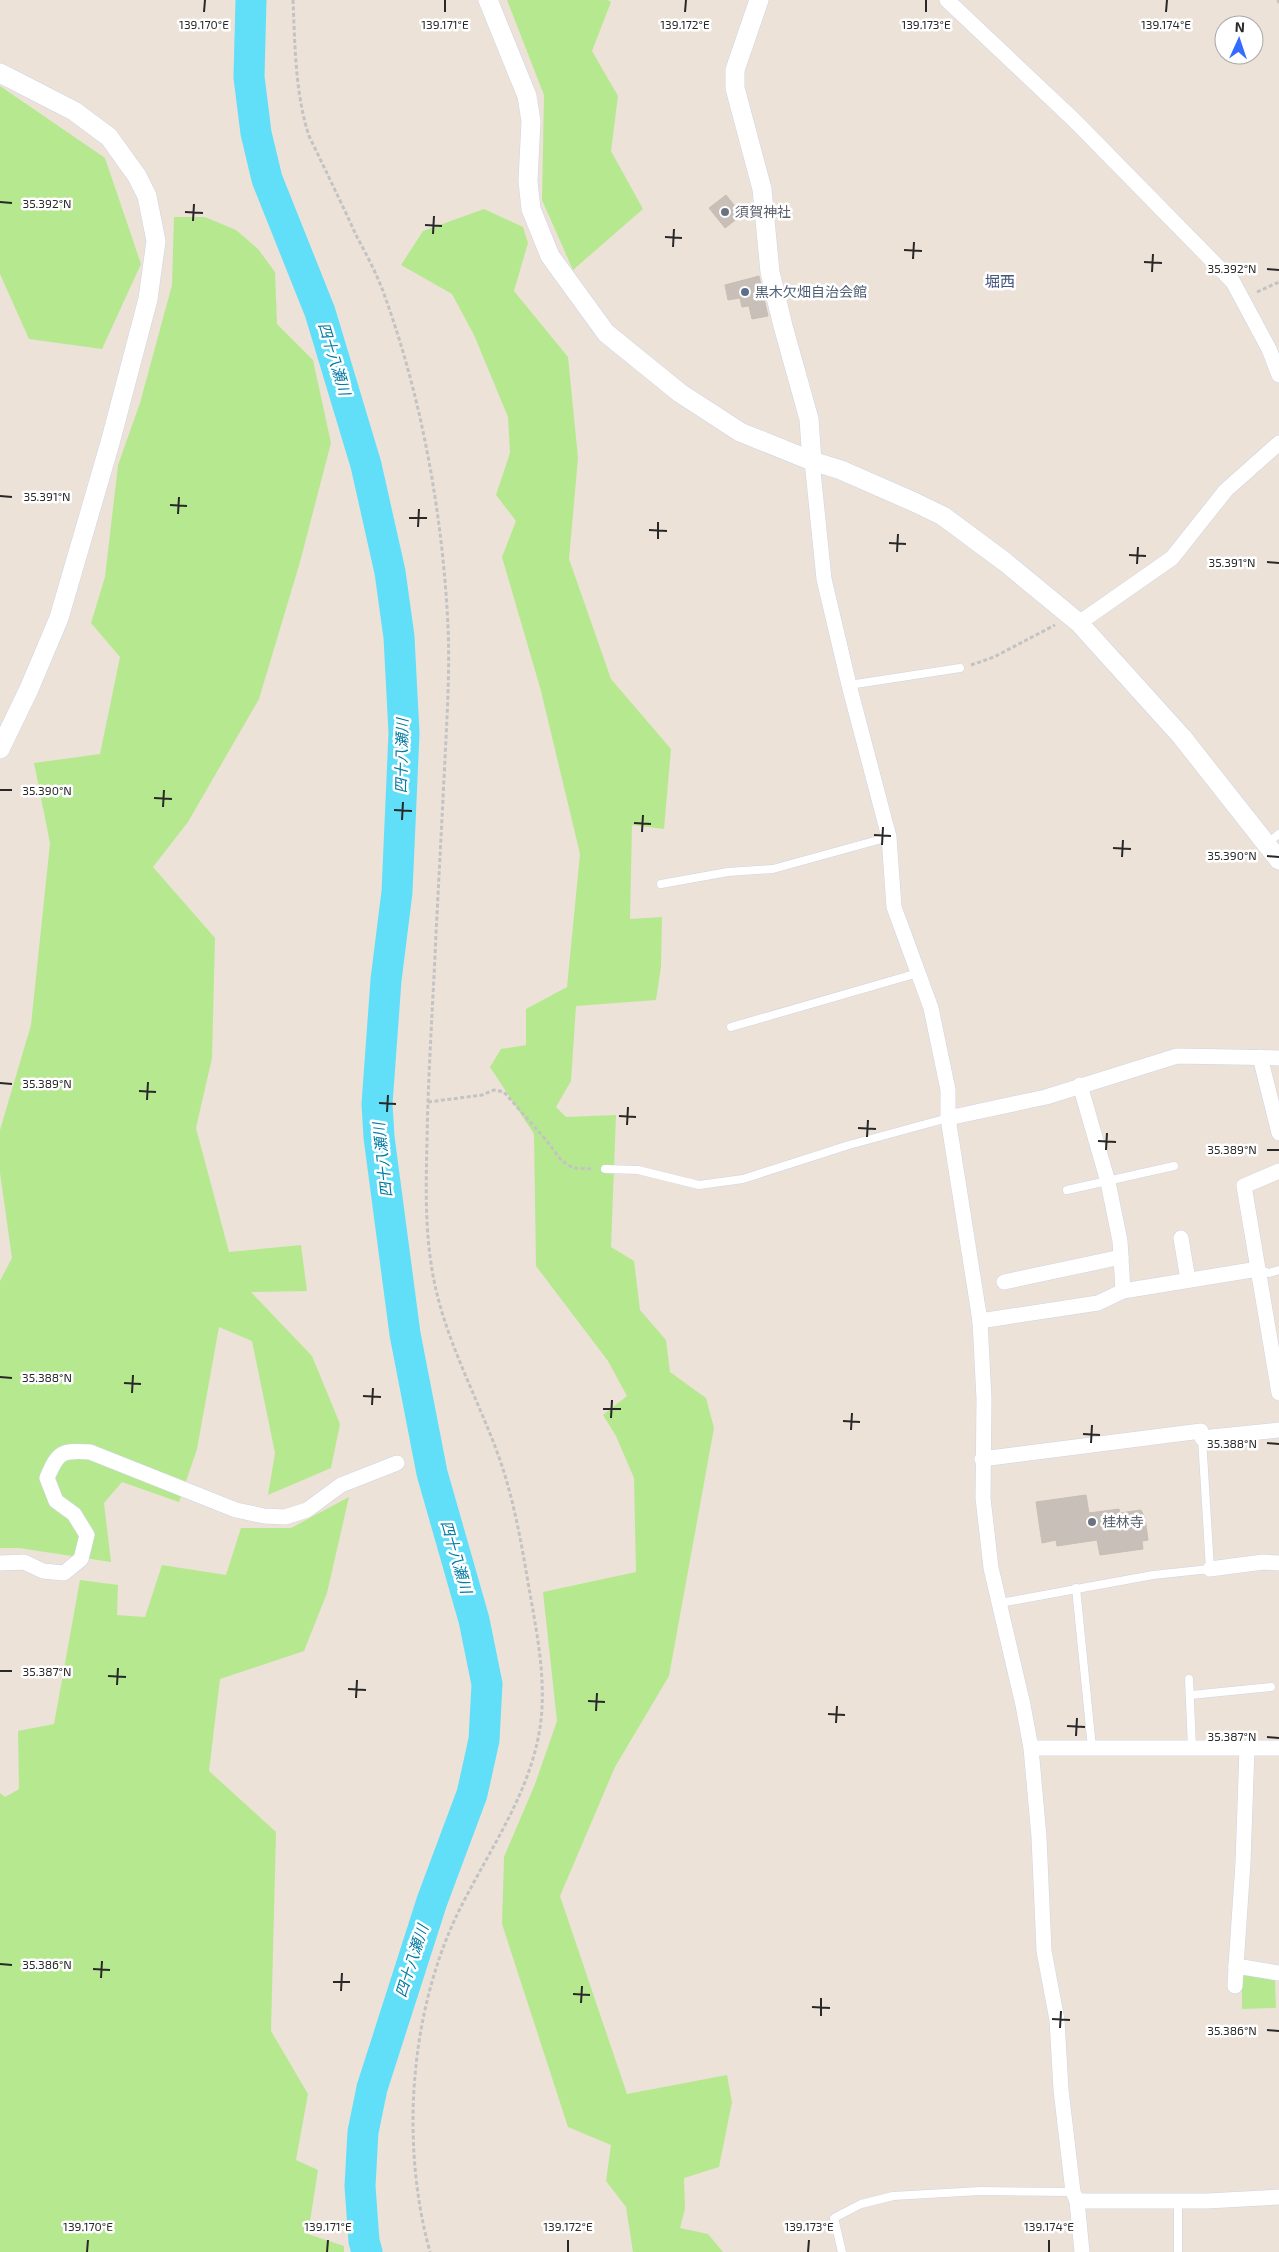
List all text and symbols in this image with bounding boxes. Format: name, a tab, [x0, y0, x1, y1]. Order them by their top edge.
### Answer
north arrow	[1214, 15, 1264, 65]
text: 139.170°E	[179, 17, 229, 31]
text: 139.171°E	[421, 17, 469, 31]
text: 139.172°E	[660, 17, 710, 31]
text: 139.173°E	[901, 17, 951, 31]
text: 139.174°E	[1141, 17, 1191, 31]
text: N	[1234, 18, 1245, 35]
text: 35.392°N	[23, 196, 71, 210]
place label: 須賀神社	[735, 203, 791, 220]
marker: 須賀神社	[719, 206, 731, 218]
text: 35.392°N	[1208, 261, 1256, 275]
district label: 堀西	[985, 272, 1015, 290]
place label: 黒木欠畑自治会館	[755, 283, 867, 300]
marker: 黒木欠畑自治会館	[739, 286, 751, 298]
water label: 四十八瀬川	[315, 320, 355, 399]
text: 35.391°N	[24, 489, 70, 503]
text: 35.391°N	[1209, 555, 1255, 569]
water label: 四十八瀬川	[391, 716, 411, 794]
text: 35.390°N	[22, 783, 72, 797]
text: 35.390°N	[1207, 848, 1257, 862]
text: 35.389°N	[22, 1076, 72, 1090]
water label: 四十八瀬川	[369, 1120, 395, 1198]
text: 35.389°N	[1207, 1142, 1257, 1156]
text: 35.388°N	[22, 1370, 72, 1384]
text: 35.388°N	[1207, 1436, 1257, 1450]
place label: 桂林寺	[1102, 1513, 1144, 1530]
marker: 桂林寺	[1086, 1516, 1098, 1528]
water label: 四十八瀬川	[438, 1518, 476, 1597]
text: 35.387°N	[23, 1664, 71, 1678]
text: 35.387°N	[1208, 1729, 1256, 1743]
water label: 四十八瀬川	[391, 1920, 432, 1999]
text: 35.386°N	[22, 1957, 72, 1971]
text: 35.386°N	[1207, 2023, 1257, 2037]
text: 139.170°E	[63, 2219, 113, 2233]
text: 139.171°E	[304, 2219, 352, 2233]
text: 139.172°E	[543, 2219, 593, 2233]
text: 139.173°E	[784, 2219, 834, 2233]
text: 139.174°E	[1024, 2219, 1074, 2233]

